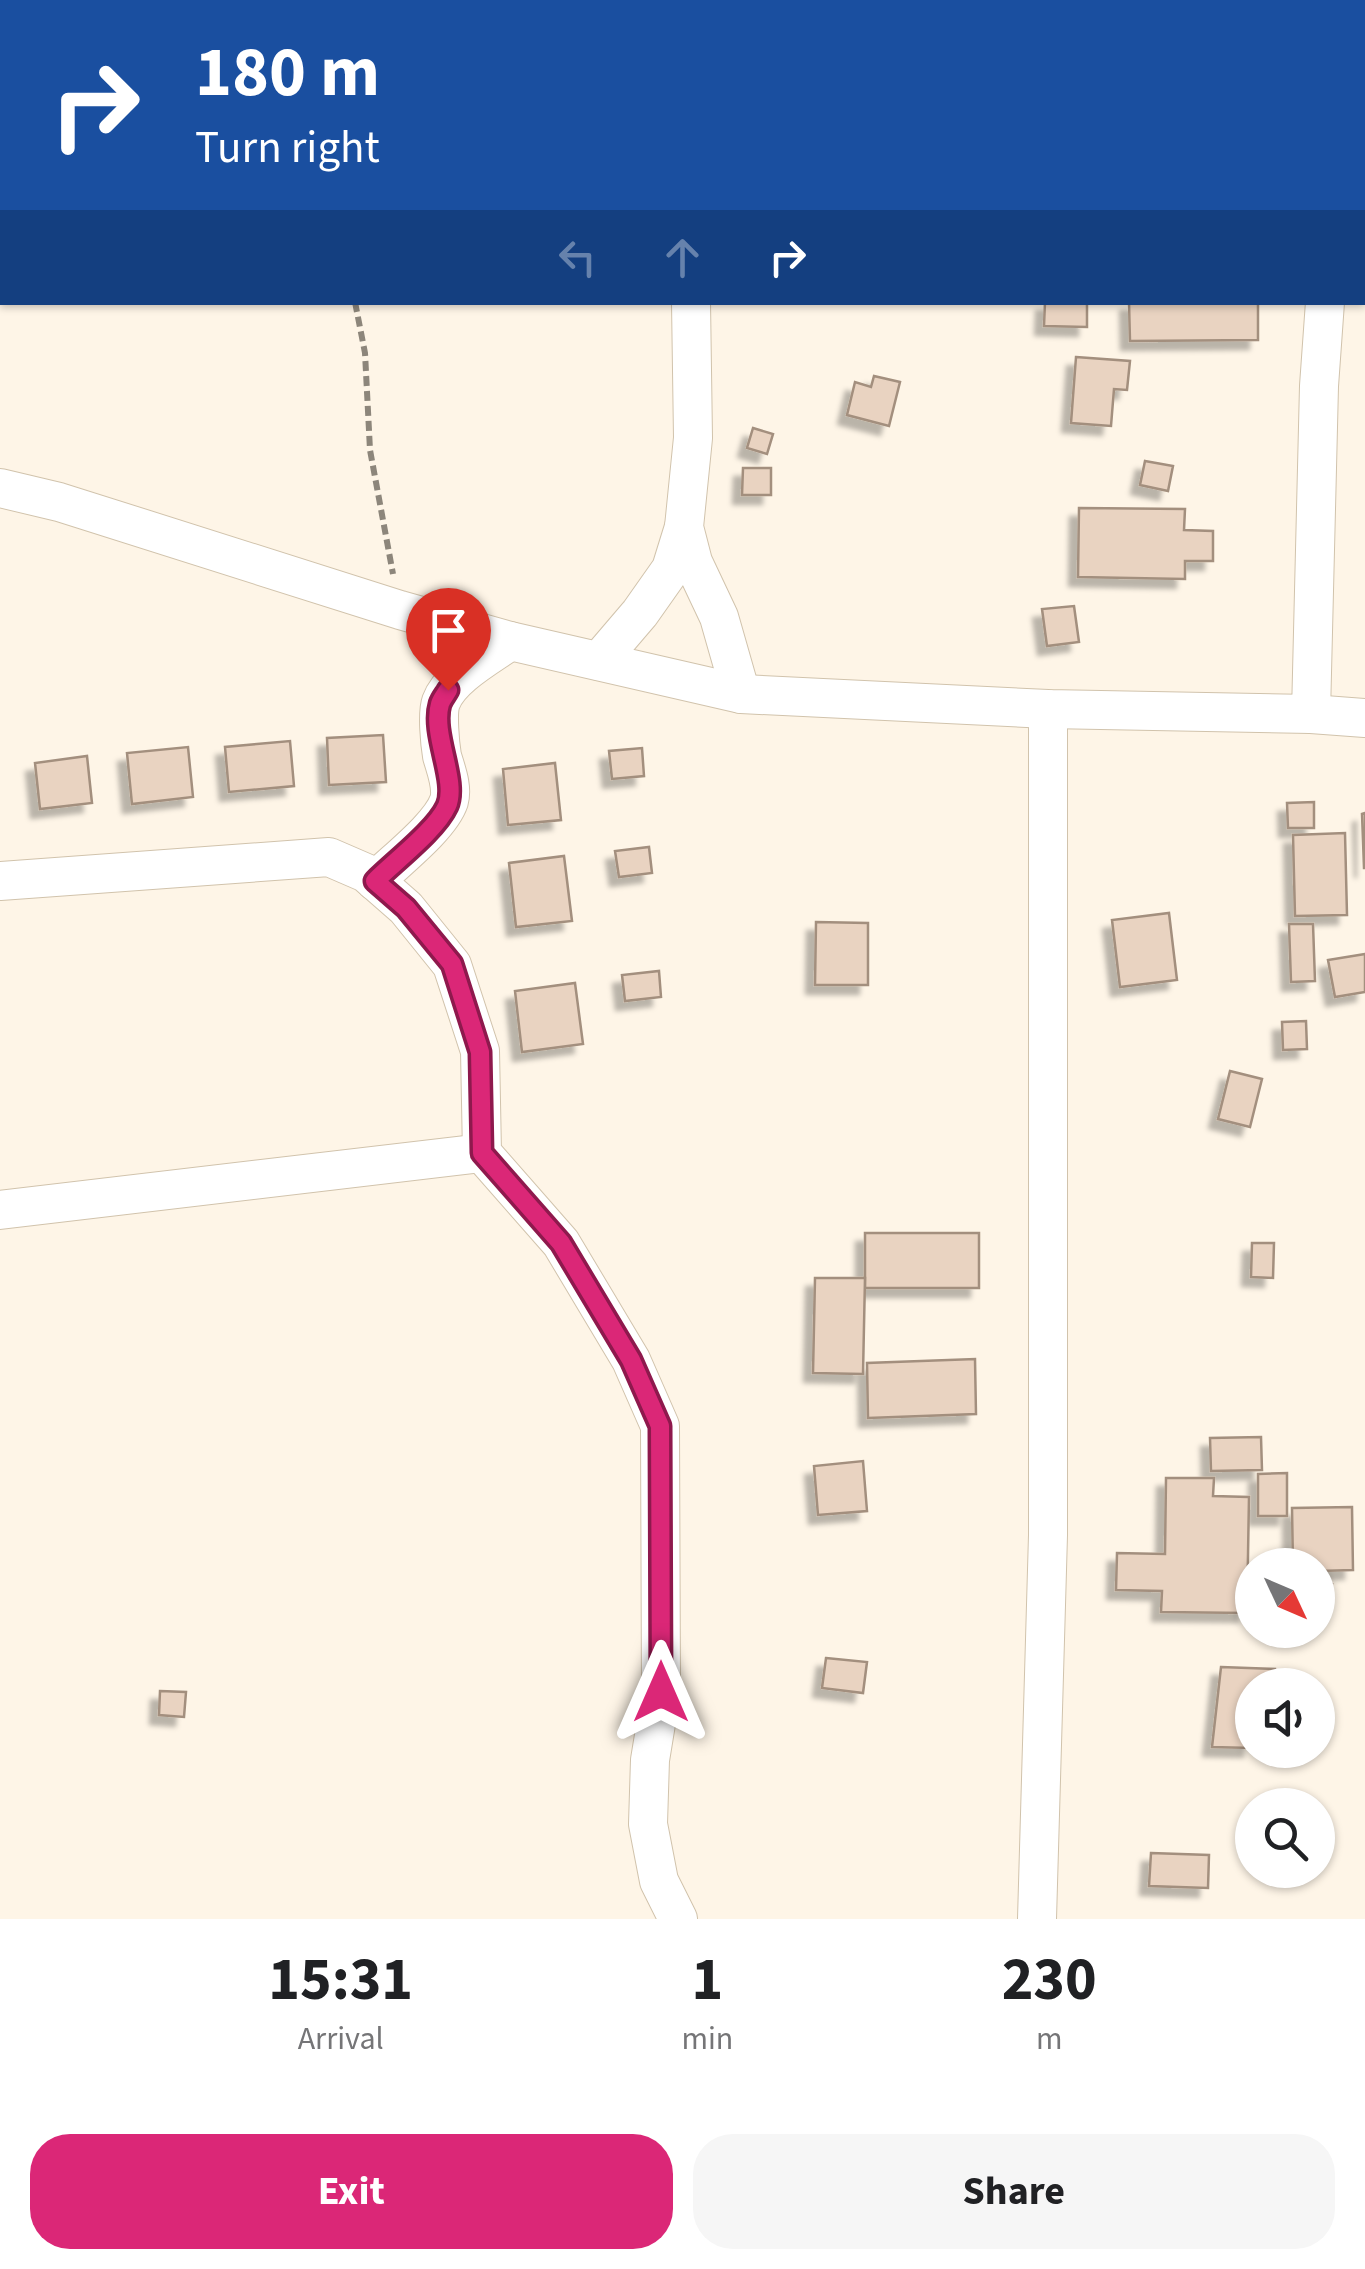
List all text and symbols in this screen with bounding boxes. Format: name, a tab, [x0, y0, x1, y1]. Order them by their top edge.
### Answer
text: 180 m	[195, 23, 380, 123]
icon: right	[30, 40, 160, 170]
text: Turn right	[195, 116, 380, 180]
icon: left	[550, 230, 605, 285]
icon: ahead	[655, 230, 710, 285]
icon: right	[760, 230, 815, 285]
pin	[406, 588, 491, 691]
icon: arrive	[421, 603, 476, 658]
north arrow	[1235, 1548, 1335, 1648]
map controls	[1235, 1548, 1335, 1888]
position arrow	[609, 1640, 713, 1744]
button: sound	[1235, 1668, 1335, 1768]
button: search	[1235, 1788, 1335, 1888]
text: 15:31	[268, 1938, 413, 2023]
text: 1	[692, 1938, 723, 2023]
text: 230	[1002, 1938, 1097, 2023]
text: Arrival	[298, 2016, 384, 2062]
text: min	[681, 2016, 733, 2062]
text: m	[1036, 2016, 1062, 2062]
button: Exit	[30, 2134, 673, 2249]
button: Share	[693, 2134, 1335, 2249]

